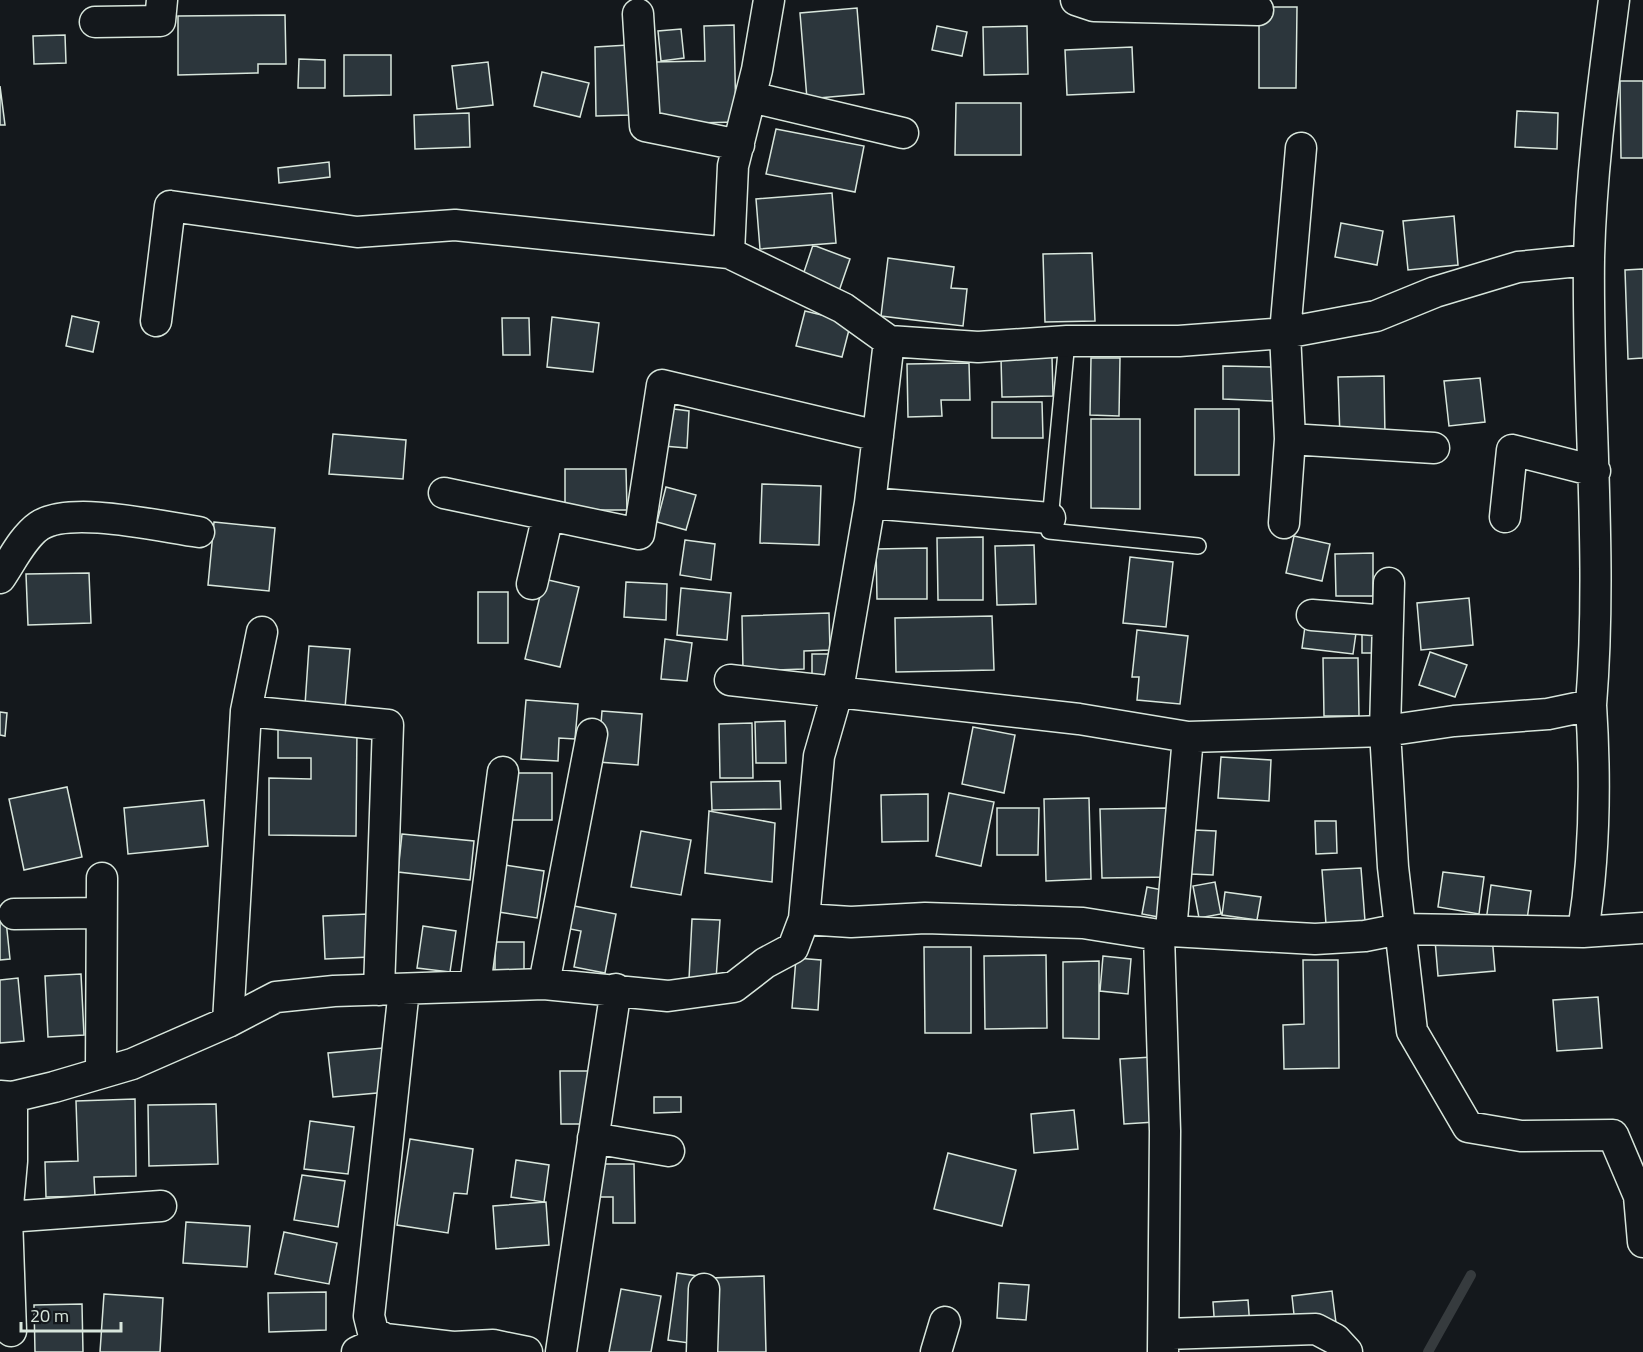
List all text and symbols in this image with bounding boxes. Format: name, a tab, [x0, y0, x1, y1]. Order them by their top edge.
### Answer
scale bar	[21, 1295, 122, 1333]
text: 20 m	[30, 1302, 69, 1329]

